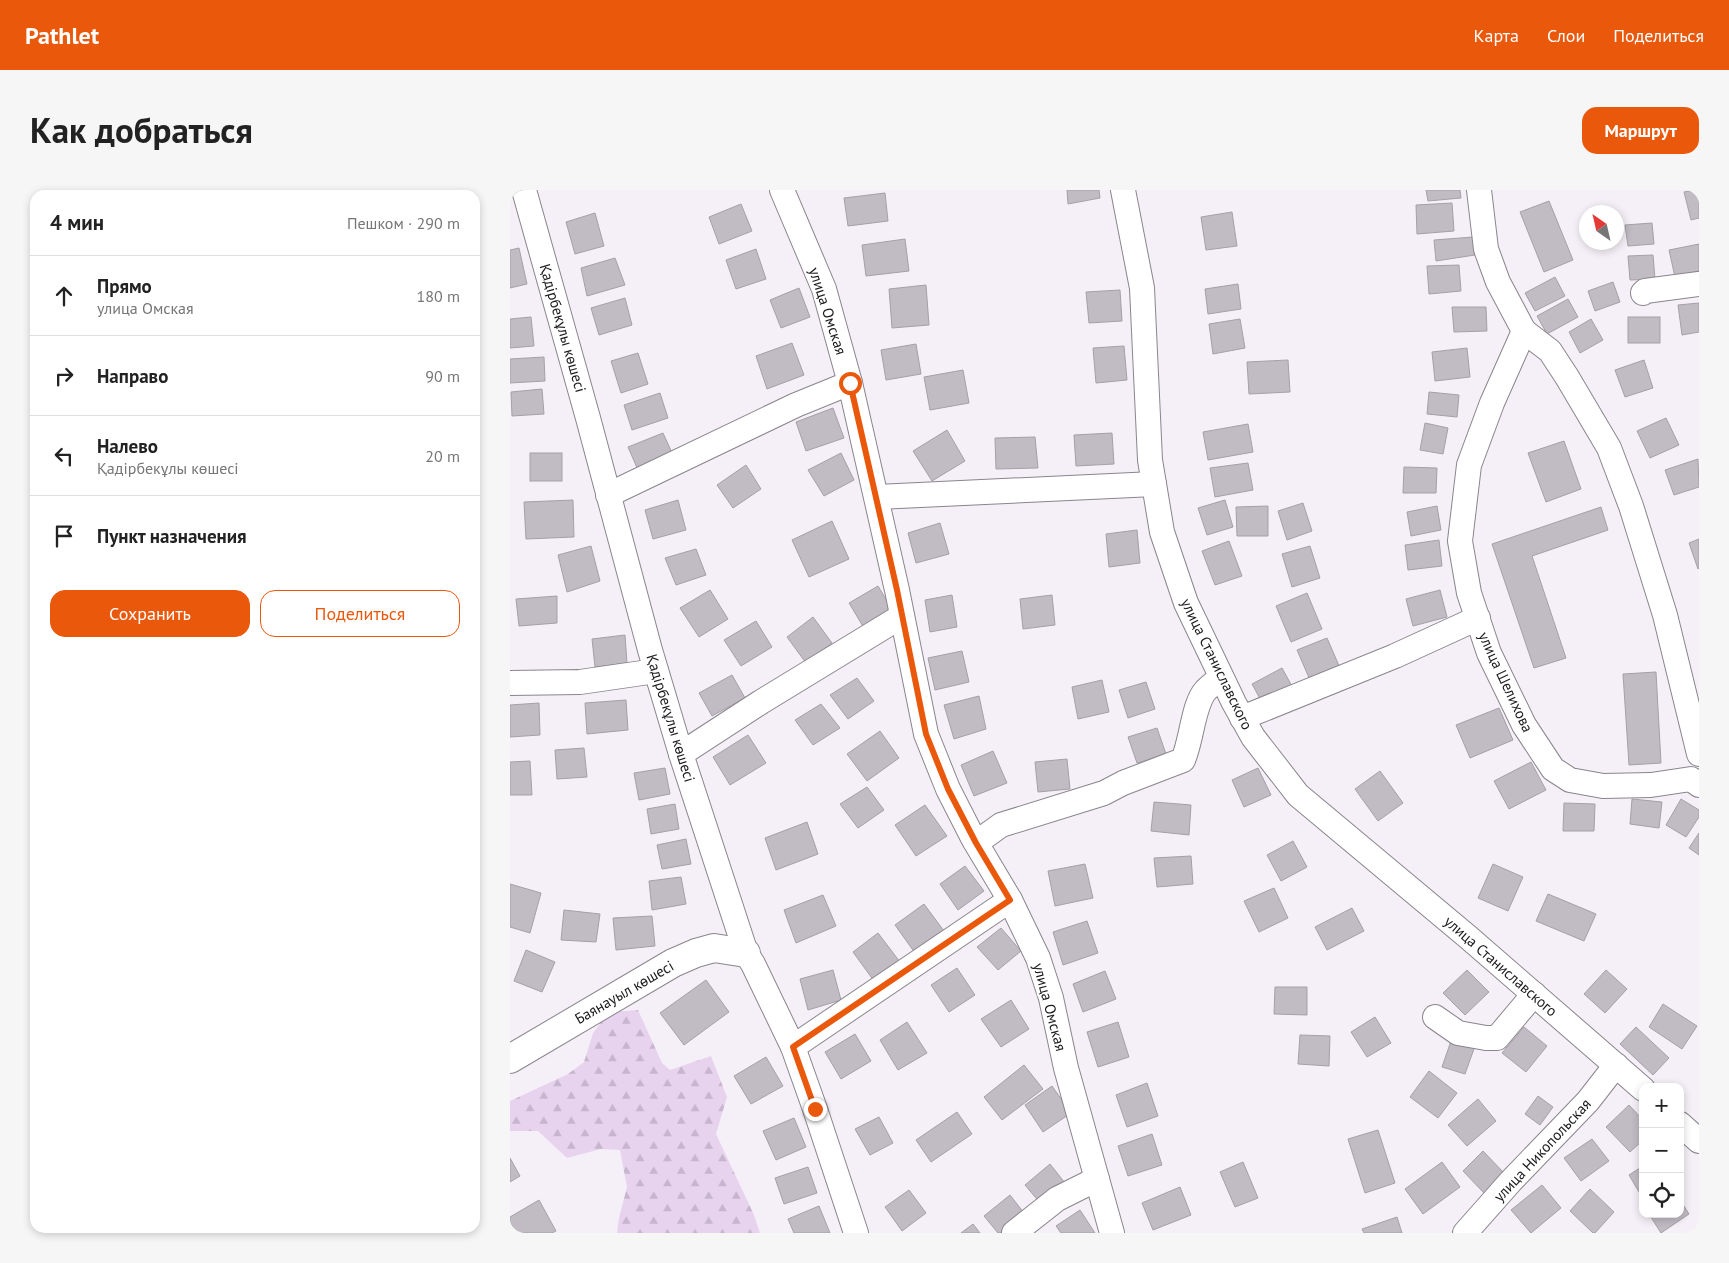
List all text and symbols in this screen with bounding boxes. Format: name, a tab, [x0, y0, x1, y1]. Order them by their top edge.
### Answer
text: Pathlet	[25, 20, 99, 51]
text: Карта	[1474, 24, 1519, 47]
text: Слои	[1547, 24, 1585, 47]
text: Поделиться	[1613, 24, 1704, 47]
text: Как добраться	[30, 107, 253, 153]
button: Маршрут	[1582, 107, 1699, 154]
north arrow	[1579, 205, 1624, 250]
text: 4 мин	[50, 209, 104, 236]
text: Пешком · 290 m	[347, 213, 460, 233]
street label: Қадірбекұлы көшесі	[536, 262, 590, 394]
street label: улица Омская	[805, 265, 851, 357]
text: Прямо	[97, 274, 152, 298]
icon: ahead	[50, 282, 78, 310]
text: 180 m	[417, 286, 460, 306]
text: улица Омская	[97, 298, 194, 318]
icon: right	[50, 362, 78, 390]
text: Направо	[97, 364, 168, 388]
text: 90 m	[425, 366, 460, 386]
route start	[839, 372, 862, 395]
text: Налево	[97, 434, 158, 458]
icon: left	[50, 442, 78, 470]
text: 20 m	[425, 446, 460, 466]
text: Қадірбекұлы көшесі	[97, 458, 239, 478]
icon: arrive	[50, 522, 78, 550]
text: Пункт назначения	[97, 524, 247, 548]
button: Сохранить	[50, 590, 250, 637]
button: Поделиться	[260, 590, 460, 637]
street label: улица Станиславского	[1177, 595, 1257, 733]
street label: улица Шелихова	[1474, 629, 1538, 735]
street label: Қадірбекұлы көшесі	[643, 652, 699, 784]
street label: улица Станиславского	[1440, 912, 1562, 1020]
street label: Баянауыл көшесі	[571, 956, 677, 1028]
street label: улица Омская	[1029, 961, 1071, 1053]
map controls	[1639, 1083, 1684, 1218]
button: +	[1639, 1083, 1684, 1128]
street label: улица Никопольская	[1489, 1094, 1595, 1206]
route end	[804, 1098, 827, 1121]
button: −	[1639, 1128, 1684, 1173]
button: locate	[1639, 1173, 1684, 1218]

